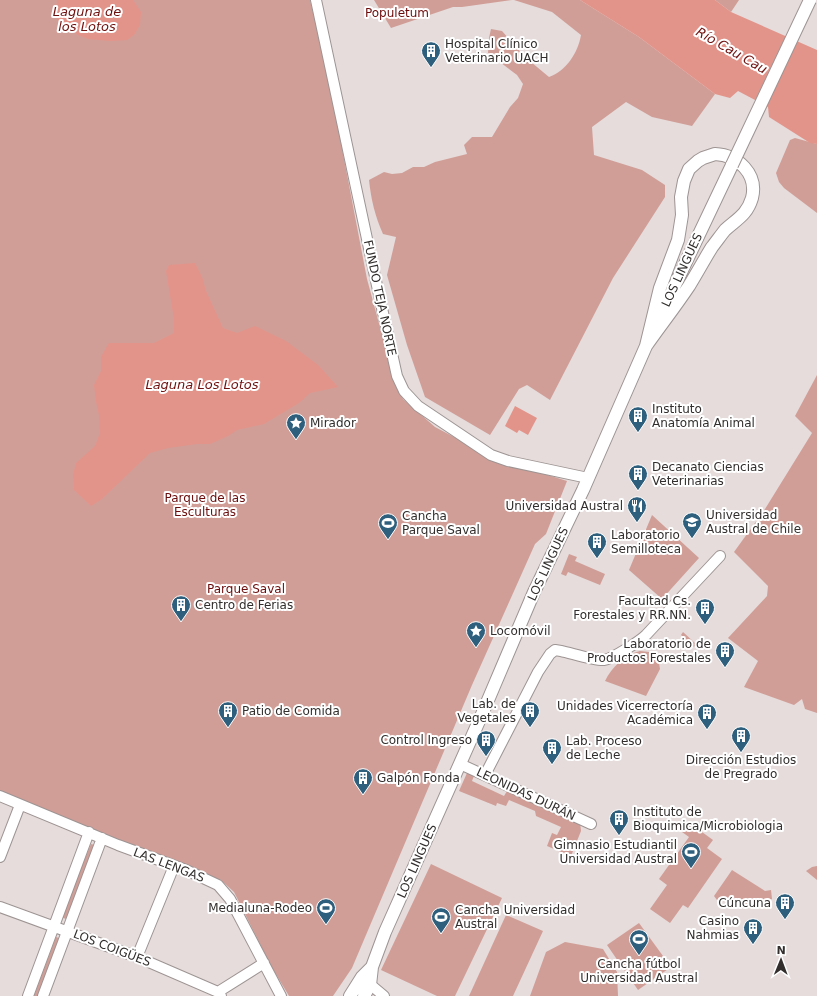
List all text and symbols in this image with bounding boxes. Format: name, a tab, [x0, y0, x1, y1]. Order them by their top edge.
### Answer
water label: Laguna de los Lotos	[53, 4, 121, 34]
park label: Populetum	[365, 6, 429, 20]
water label: Río Cau Cau	[694, 24, 770, 77]
place label: Hospital Clínico Veterinario UACH	[445, 37, 549, 65]
building icon: Hospital Clínico Veterinario UACH	[420, 40, 442, 68]
street label: LOS LINGUES	[659, 231, 705, 309]
street label: FUNDO TEJA NORTE	[361, 239, 399, 357]
water label: Laguna Los Lotos	[145, 377, 259, 392]
place label: Instituto Anatomía Animal	[652, 402, 755, 430]
building icon: Instituto Anatomía Animal	[627, 405, 649, 433]
place icon: Mirador	[285, 412, 307, 440]
place label: Mirador	[310, 416, 356, 430]
place label: Decanato Ciencias Veterinarias	[652, 460, 764, 488]
building icon: Decanato Ciencias Veterinarias	[627, 463, 649, 491]
park label: Parque de las Esculturas	[165, 491, 245, 519]
restaurant icon: Universidad Austral	[626, 495, 648, 523]
place label: Universidad Austral	[505, 499, 623, 513]
place label: Universidad Austral de Chile	[706, 508, 801, 536]
place label: Cancha Parque Saval	[402, 509, 480, 537]
school or university icon: Universidad Austral de Chile	[681, 511, 703, 539]
sports icon: Cancha Parque Saval	[377, 512, 399, 540]
street label: LOS LINGUES	[525, 525, 571, 603]
place label: Laboratorio Semilloteca	[611, 528, 681, 556]
building icon: Laboratorio Semilloteca	[586, 531, 608, 559]
park label: Parque Saval	[207, 582, 285, 596]
building icon: Centro de Ferias	[170, 594, 192, 622]
place label: Facultad Cs. Forestales y RR.NN.	[573, 594, 691, 622]
building icon: Facultad Cs. Forestales y RR.NN.	[694, 597, 716, 625]
place label: Centro de Ferias	[195, 598, 293, 612]
place icon: Locomóvil	[465, 620, 487, 648]
place label: Locomóvil	[490, 624, 551, 638]
place label: Laboratorio de Productos Forestales	[587, 637, 711, 665]
building icon: Laboratorio de Productos Forestales	[714, 640, 736, 668]
place label: Lab. de Vegetales	[457, 697, 516, 725]
place label: Unidades Vicerrectoría Académica	[557, 699, 693, 727]
building icon: Patio de Comida	[217, 700, 239, 728]
building icon: Lab. de Vegetales	[519, 700, 541, 728]
building icon: Unidades Vicerrectoría Académica	[696, 702, 718, 730]
place label: Patio de Comida	[242, 704, 340, 718]
building icon: Dirección Estudios de Pregrado	[730, 725, 752, 753]
building icon: Control Ingreso	[475, 729, 497, 757]
place label: Control Ingreso	[380, 733, 472, 747]
place label: Lab. Proceso de Leche	[566, 734, 642, 762]
building icon: Lab. Proceso de Leche	[541, 737, 563, 765]
place label: Dirección Estudios de Pregrado	[686, 753, 796, 781]
street label: LEONIDAS DURÁN	[474, 764, 578, 823]
building icon: Galpón Fonda	[352, 767, 374, 795]
place label: Galpón Fonda	[377, 771, 460, 785]
place label: Instituto de Bioquimica/Microbiologia	[633, 805, 783, 833]
building icon: Instituto de Bioquimica/Microbiologia	[608, 808, 630, 836]
street label: LOS LINGUES	[394, 822, 440, 900]
place label: Gimnasio Estudiantil Universidad Austral	[554, 838, 677, 866]
sports icon: Gimnasio Estudiantil Universidad Austral	[680, 841, 702, 869]
street label: LAS LENGAS	[131, 845, 207, 885]
building icon: Cúncuna	[774, 892, 796, 920]
place label: Cúncuna	[718, 896, 771, 910]
sports icon: Medialuna-Rodeo	[315, 897, 337, 925]
place label: Medialuna-Rodeo	[208, 901, 312, 915]
place label: Cancha Universidad Austral	[455, 903, 575, 931]
sports icon: Cancha Universidad Austral	[430, 906, 452, 934]
place label: Casino Nahmias	[686, 914, 739, 942]
building icon: Casino Nahmias	[742, 917, 764, 945]
street label: LOS COIGÜES	[71, 925, 153, 969]
sports icon: Cancha fútbol Universidad Austral	[628, 928, 650, 956]
north arrow	[761, 940, 801, 980]
text: N	[776, 944, 786, 957]
place label: Cancha fútbol Universidad Austral	[580, 957, 698, 985]

